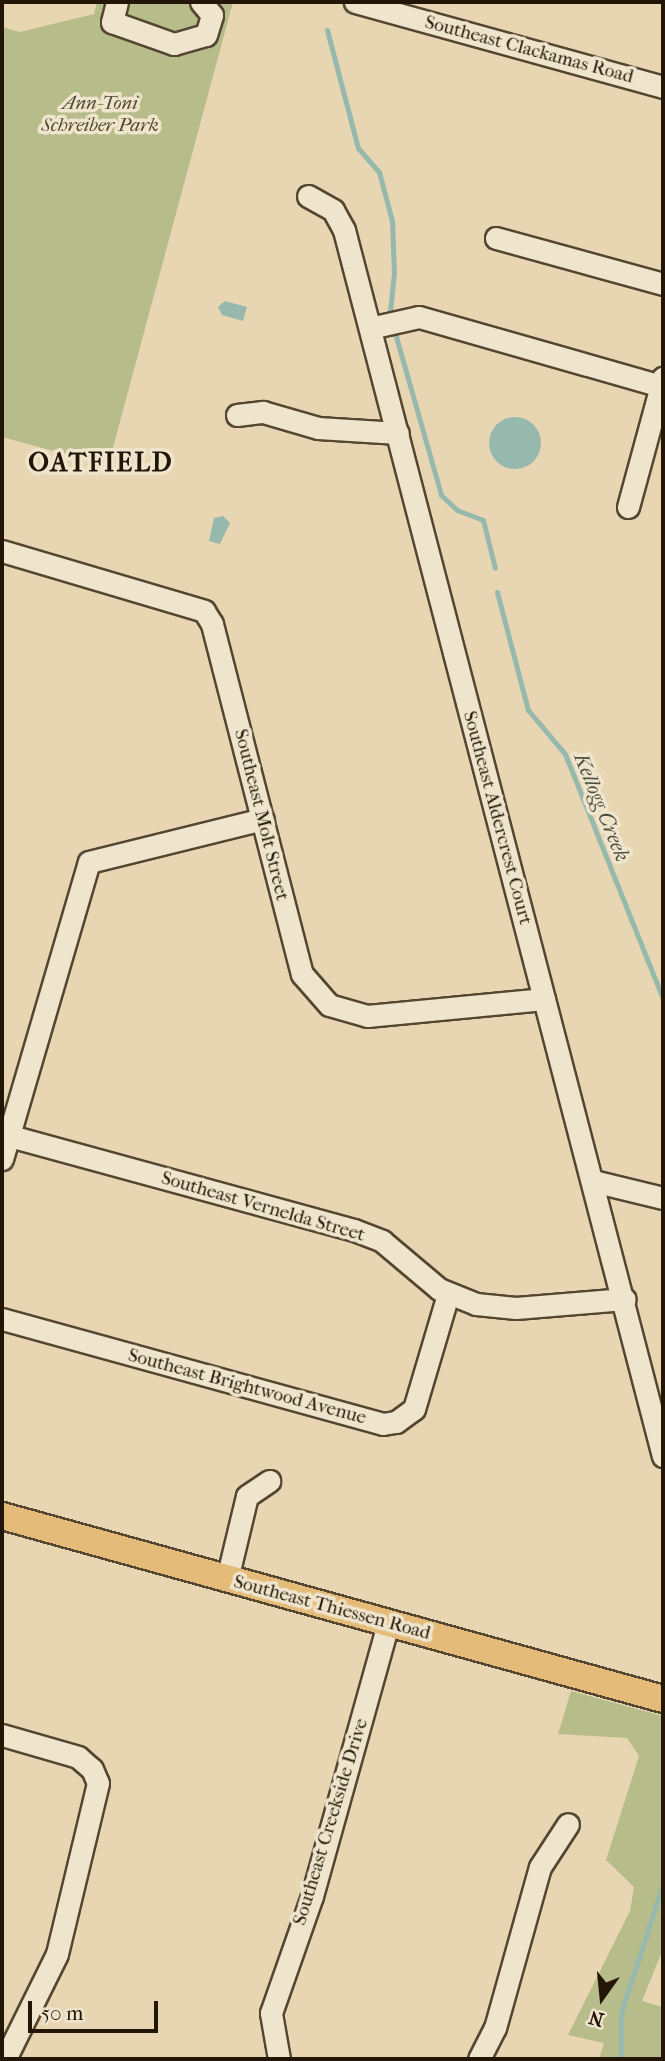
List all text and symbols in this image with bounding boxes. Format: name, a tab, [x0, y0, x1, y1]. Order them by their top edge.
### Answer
street label: Southeast Clackamas Road	[422, 11, 636, 89]
park label: Ann-Toni Schreiber Park	[41, 93, 159, 137]
district label: OATFIELD	[29, 447, 173, 479]
street label: Southeast Aldercrest Court	[457, 709, 537, 927]
street label: Southeast Molt Street	[229, 727, 293, 903]
water label: Kellogg Creek	[569, 749, 635, 865]
street label: Southeast Vernelda Street	[159, 1167, 367, 1247]
street label: Southeast Brightwood Avenue	[125, 1344, 369, 1430]
street label: Southeast Thiessen Road	[231, 1571, 433, 1645]
street label: Southeast Creekside Drive	[289, 1716, 373, 1928]
north arrow	[567, 1963, 637, 2033]
scale bar	[32, 1988, 161, 2032]
text: 50 m	[41, 2001, 84, 2025]
text: N	[587, 2006, 606, 2031]

